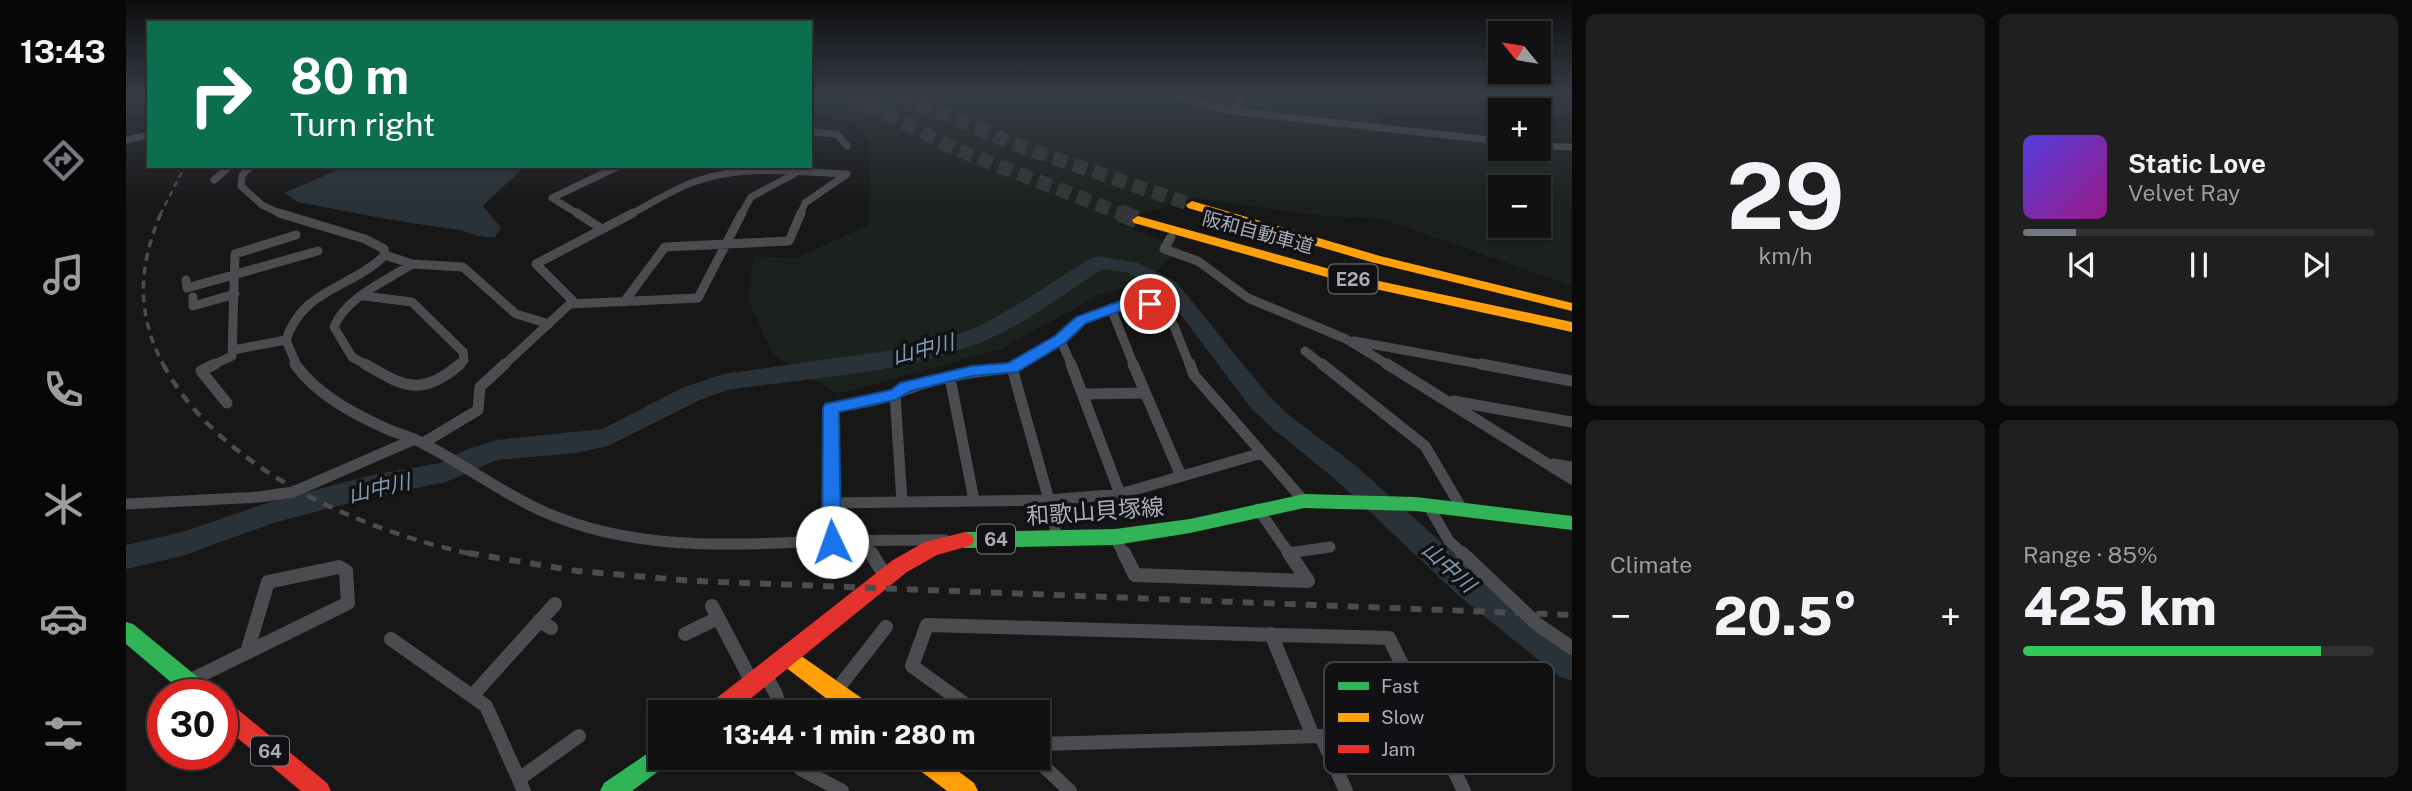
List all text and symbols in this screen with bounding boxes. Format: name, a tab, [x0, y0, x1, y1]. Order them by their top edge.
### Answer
north arrow	[1488, 21, 1550, 84]
map controls	[1488, 21, 1551, 238]
text: 13:43	[20, 33, 106, 70]
text: 80 m	[290, 47, 409, 105]
icon: right	[175, 49, 266, 140]
button: +	[1488, 98, 1551, 161]
text: Turn right	[290, 106, 435, 143]
icon: directions	[39, 136, 88, 185]
text: 29	[1727, 143, 1844, 249]
text: Static Love	[2128, 148, 2266, 179]
button: −	[1488, 175, 1551, 238]
text: Velvet Ray	[2128, 179, 2240, 206]
street label: 阪和自動車道	[1200, 207, 1316, 257]
text: km/h	[1758, 242, 1813, 269]
icon: previous	[2063, 246, 2101, 284]
icon: pause	[2180, 246, 2218, 284]
icon: next	[2297, 246, 2335, 284]
icon: music	[39, 250, 88, 299]
road number: E26	[1328, 264, 1378, 293]
pin	[1120, 274, 1180, 334]
icon: arrive	[1131, 285, 1169, 323]
water label: 山中川	[889, 329, 959, 369]
icon: phone	[39, 365, 88, 414]
water label: 山中川	[345, 468, 414, 507]
icon: climate	[39, 480, 88, 529]
street label: 和歌山貝塚線	[1025, 493, 1165, 529]
position arrow	[795, 505, 869, 579]
road number: 64	[977, 524, 1015, 554]
water label: 山中川	[1417, 537, 1482, 599]
text: Range · 85%	[2023, 541, 2158, 568]
text: Climate	[1610, 551, 1692, 578]
text: 425 km	[2023, 576, 2217, 637]
text: 20.5°	[1713, 586, 1858, 647]
icon: car	[39, 594, 88, 643]
text: −	[1610, 594, 1631, 639]
text: +	[1940, 594, 1961, 639]
legend	[1324, 662, 1554, 774]
text: Fast	[1381, 675, 1419, 697]
speed limit sign: 30	[147, 679, 238, 770]
text: Slow	[1381, 706, 1425, 728]
icon: filters	[39, 709, 88, 758]
text: 13:44 · 1 min · 280 m	[723, 719, 975, 750]
road number: 64	[251, 736, 289, 766]
text: Jam	[1381, 738, 1415, 760]

